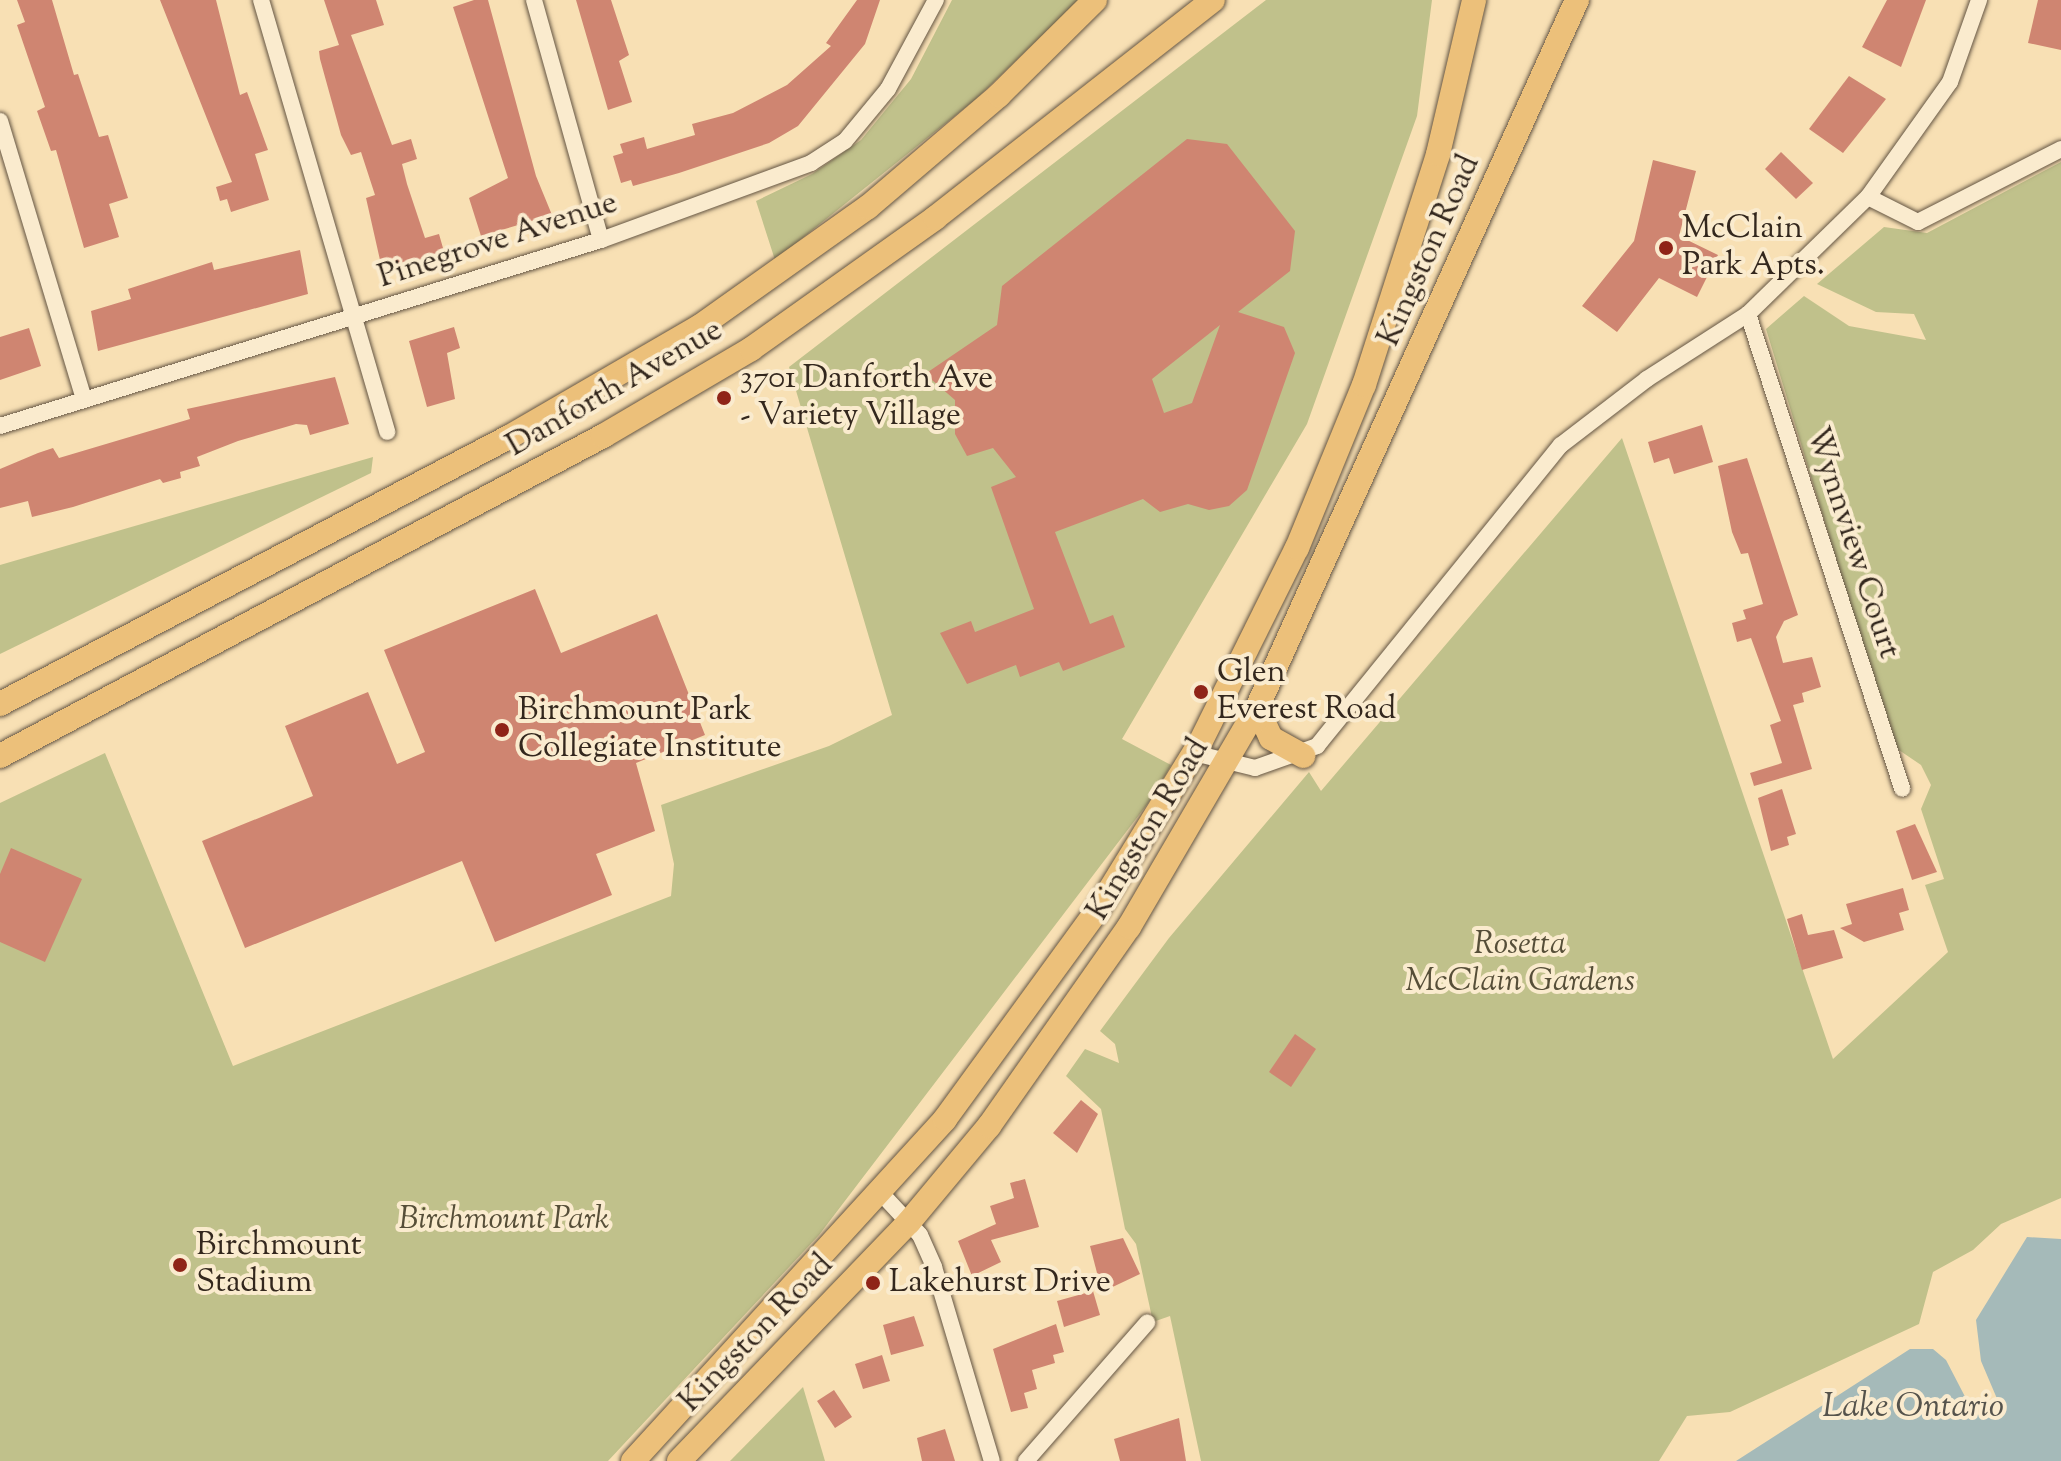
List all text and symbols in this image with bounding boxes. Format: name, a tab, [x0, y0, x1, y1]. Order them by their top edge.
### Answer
street label: Kingston Road	[1371, 149, 1489, 353]
street label: Pinegrove Avenue	[374, 184, 622, 298]
place label: McClain Park Apts.	[1682, 211, 1825, 286]
marker: McClain Park Apts.	[1657, 239, 1675, 257]
street label: Danforth Avenue	[500, 312, 730, 466]
place label: 3701 Danforth Ave - Variety Village	[740, 361, 993, 436]
marker: 3701 Danforth Ave - Variety Village	[715, 389, 733, 407]
street label: Wynnview Court	[1796, 422, 1908, 664]
place label: Glen Everest Road	[1217, 655, 1396, 730]
marker: Glen Everest Road	[1192, 683, 1210, 701]
place label: Birchmount Park Collegiate Institute	[518, 693, 782, 768]
marker: Birchmount Park Collegiate Institute	[493, 721, 511, 739]
street label: Kingston Road	[1080, 732, 1218, 928]
park label: Rosetta McClain Gardens	[1405, 927, 1635, 1002]
park label: Birchmount Park	[399, 1201, 609, 1239]
place label: Birchmount Stadium	[196, 1228, 362, 1303]
street label: Kingston Road	[672, 1247, 842, 1421]
marker: Birchmount Stadium	[171, 1256, 189, 1274]
place label: Lakehurst Drive	[889, 1264, 1111, 1302]
marker: Lakehurst Drive	[864, 1274, 882, 1292]
water label: Lake Ontario	[1822, 1388, 2004, 1428]

